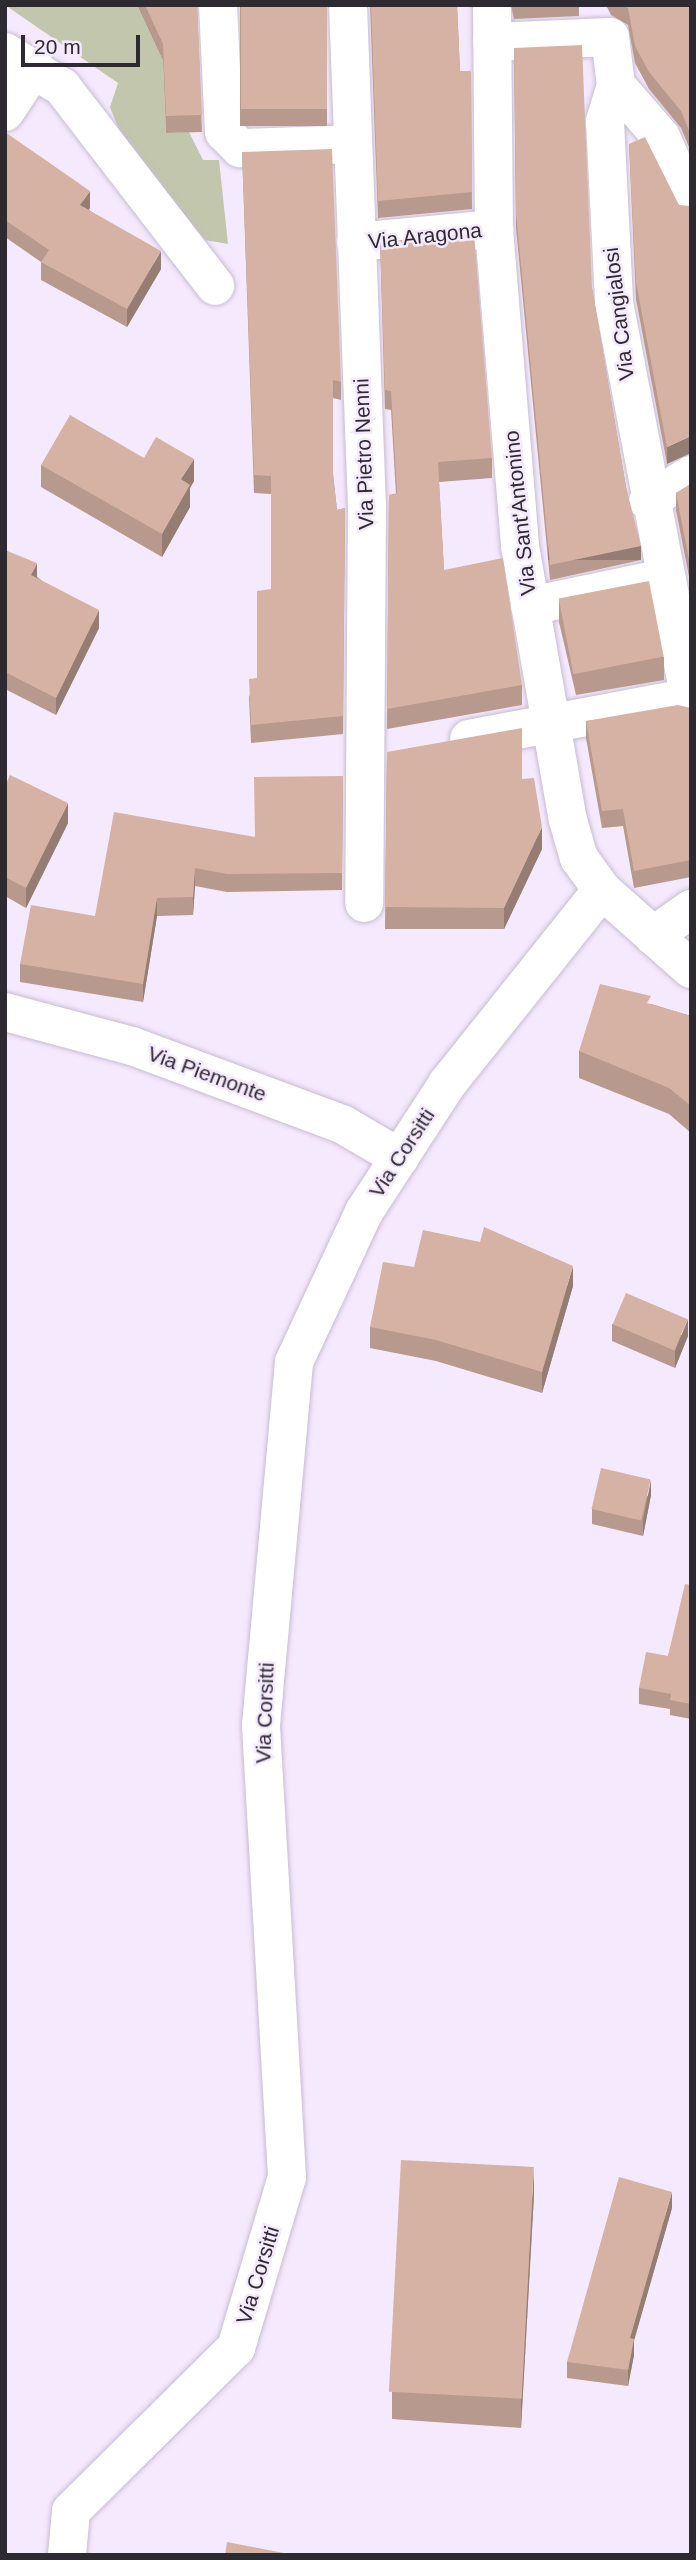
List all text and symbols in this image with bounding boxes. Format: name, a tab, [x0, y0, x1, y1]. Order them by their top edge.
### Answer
scale bar	[24, 21, 144, 65]
text: 20 m	[34, 35, 81, 58]
street label: Via Aragona	[366, 217, 484, 255]
street label: Via Cangialosi	[598, 246, 640, 382]
street label: Via Pietro Nenni	[349, 378, 379, 530]
street label: Via Sant'Antonino	[499, 429, 541, 597]
street label: Via Piemonte	[144, 1041, 270, 1107]
street label: Via Corsitti	[364, 1104, 440, 1202]
street label: Via Corsitti	[251, 1662, 279, 1764]
street label: Via Corsitti	[231, 2223, 285, 2327]

